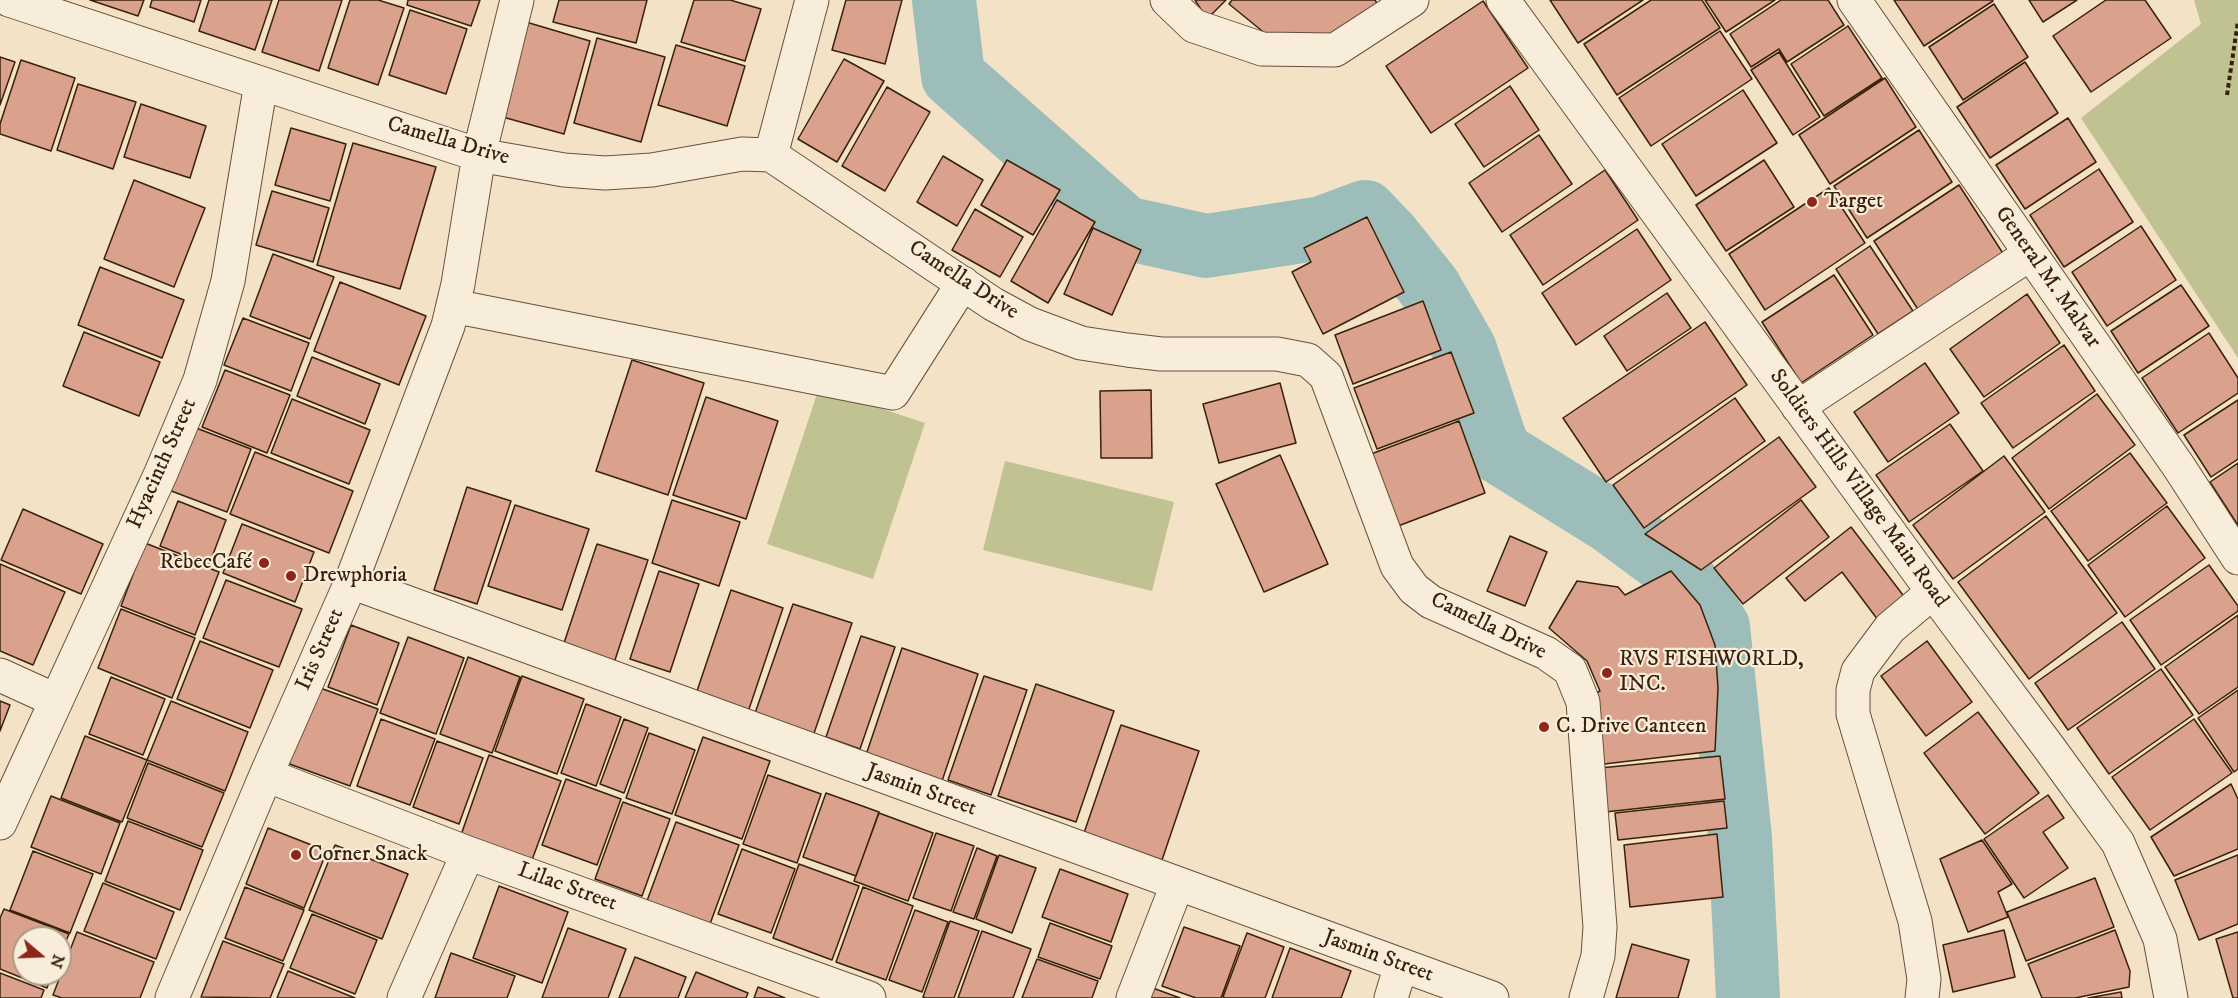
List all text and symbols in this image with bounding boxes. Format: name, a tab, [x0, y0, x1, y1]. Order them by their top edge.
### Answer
street label: Camella Drive	[384, 112, 512, 172]
place label: Target	[1824, 189, 1883, 215]
marker: Target	[1805, 195, 1819, 209]
street label: General M. Malvar	[1988, 202, 2106, 354]
street label: Camella Drive	[903, 236, 1023, 326]
street label: Soldiers Hills Village Main Road	[1763, 365, 1953, 613]
street label: Hyacinth Street	[123, 395, 203, 533]
place label: RebecCafé	[159, 550, 252, 576]
marker: RebecCafé	[257, 556, 271, 570]
place label: Drewphoria	[303, 563, 407, 589]
marker: Drewphoria	[284, 569, 298, 583]
street label: Camella Drive	[1426, 588, 1550, 666]
street label: Iris Street	[291, 605, 351, 695]
place label: RVS FISHWORLD, INC.	[1619, 647, 1804, 698]
marker: RVS FISHWORLD, INC.	[1600, 666, 1614, 680]
place label: C. Drive Canteen	[1556, 714, 1706, 740]
marker: C. Drive Canteen	[1537, 720, 1551, 734]
street label: Jasmin Street	[862, 759, 980, 823]
place label: Corner Snack	[308, 842, 428, 868]
marker: Corner Snack	[289, 848, 303, 862]
street label: Lilac Street	[514, 858, 620, 918]
street label: Jasmin Street	[1319, 925, 1437, 989]
north arrow	[12, 926, 72, 986]
text: N	[46, 952, 69, 971]

